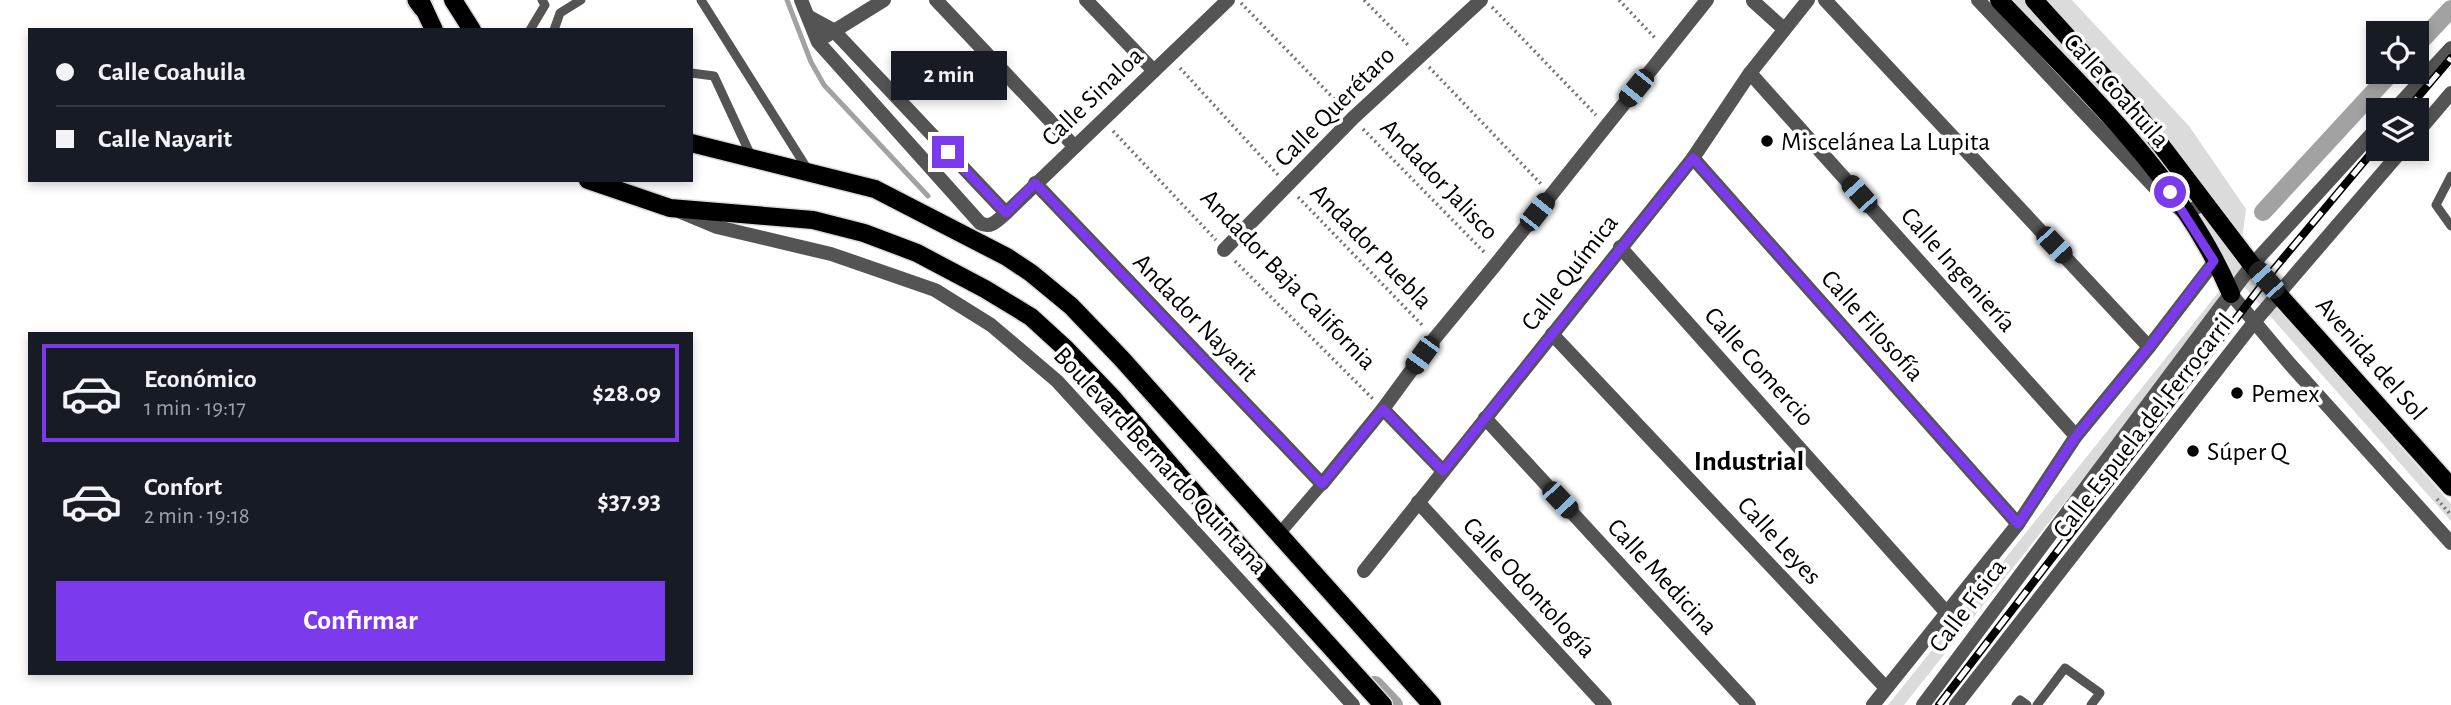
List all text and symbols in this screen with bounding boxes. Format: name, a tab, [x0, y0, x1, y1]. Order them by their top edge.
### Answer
map controls	[2366, 21, 2429, 161]
button: locate	[2366, 21, 2429, 84]
street label: Calle Coahuila	[2058, 28, 2174, 153]
street label: Calle Sinaloa	[1037, 42, 1148, 151]
street label: Calle Querétaro	[1270, 42, 1400, 172]
callout: 2 min	[890, 51, 1006, 100]
text: Calle Coahuila	[98, 59, 246, 85]
text: 2 min	[923, 64, 975, 87]
car	[1615, 65, 1658, 111]
button: layers	[2366, 98, 2429, 161]
street label: Andador Jalisco	[1375, 114, 1503, 245]
text: Calle Nayarit	[98, 126, 232, 152]
place label: Miscelánea La Lupita	[1781, 129, 1990, 155]
marker: Miscelánea La Lupita	[1759, 133, 1775, 149]
route end	[932, 136, 964, 168]
car	[1838, 171, 1881, 217]
route start	[2154, 176, 2186, 208]
street label: Andador Puebla	[1305, 179, 1437, 314]
street label: Andador Baja California	[1196, 184, 1381, 375]
car	[1516, 189, 1559, 235]
street label: Calle Ingeniería	[1896, 202, 2021, 337]
street label: Calle Química	[1517, 210, 1623, 336]
car	[2032, 222, 2077, 268]
street label: Andador Nayarit	[1128, 249, 1263, 387]
car	[2245, 257, 2288, 303]
street label: Calle Filosofía	[1816, 265, 1929, 386]
street label: Avenida del Sol	[2311, 292, 2431, 425]
street label: Calle Comercio	[1699, 302, 1819, 431]
street label: Calle Espuela del Ferrocarril	[2048, 308, 2239, 543]
car	[1402, 332, 1443, 378]
street label: Boulevard Bernardo Quintana	[1049, 342, 1272, 579]
icon: car	[60, 362, 123, 425]
text: Económico	[144, 366, 257, 392]
text: $28.09	[592, 380, 661, 406]
place label: Pemex	[2251, 381, 2320, 407]
marker: Pemex	[2229, 385, 2245, 401]
text: 1 min · 19:17	[144, 397, 246, 420]
place label: Súper Q	[2207, 439, 2290, 465]
marker: Súper Q	[2185, 443, 2201, 459]
district label: Industrial	[1694, 448, 1804, 476]
icon: car	[60, 470, 123, 533]
text: Confort	[144, 474, 222, 500]
car	[1538, 477, 1583, 523]
text: $37.93	[597, 488, 661, 514]
street label: Calle Leyes	[1732, 492, 1826, 590]
text: 2 min · 19:18	[144, 505, 250, 528]
street label: Calle Odontología	[1458, 512, 1601, 663]
street label: Calle Medicina	[1602, 514, 1722, 640]
street label: Calle Física	[1924, 554, 2011, 657]
button: Confirmar	[56, 581, 665, 661]

